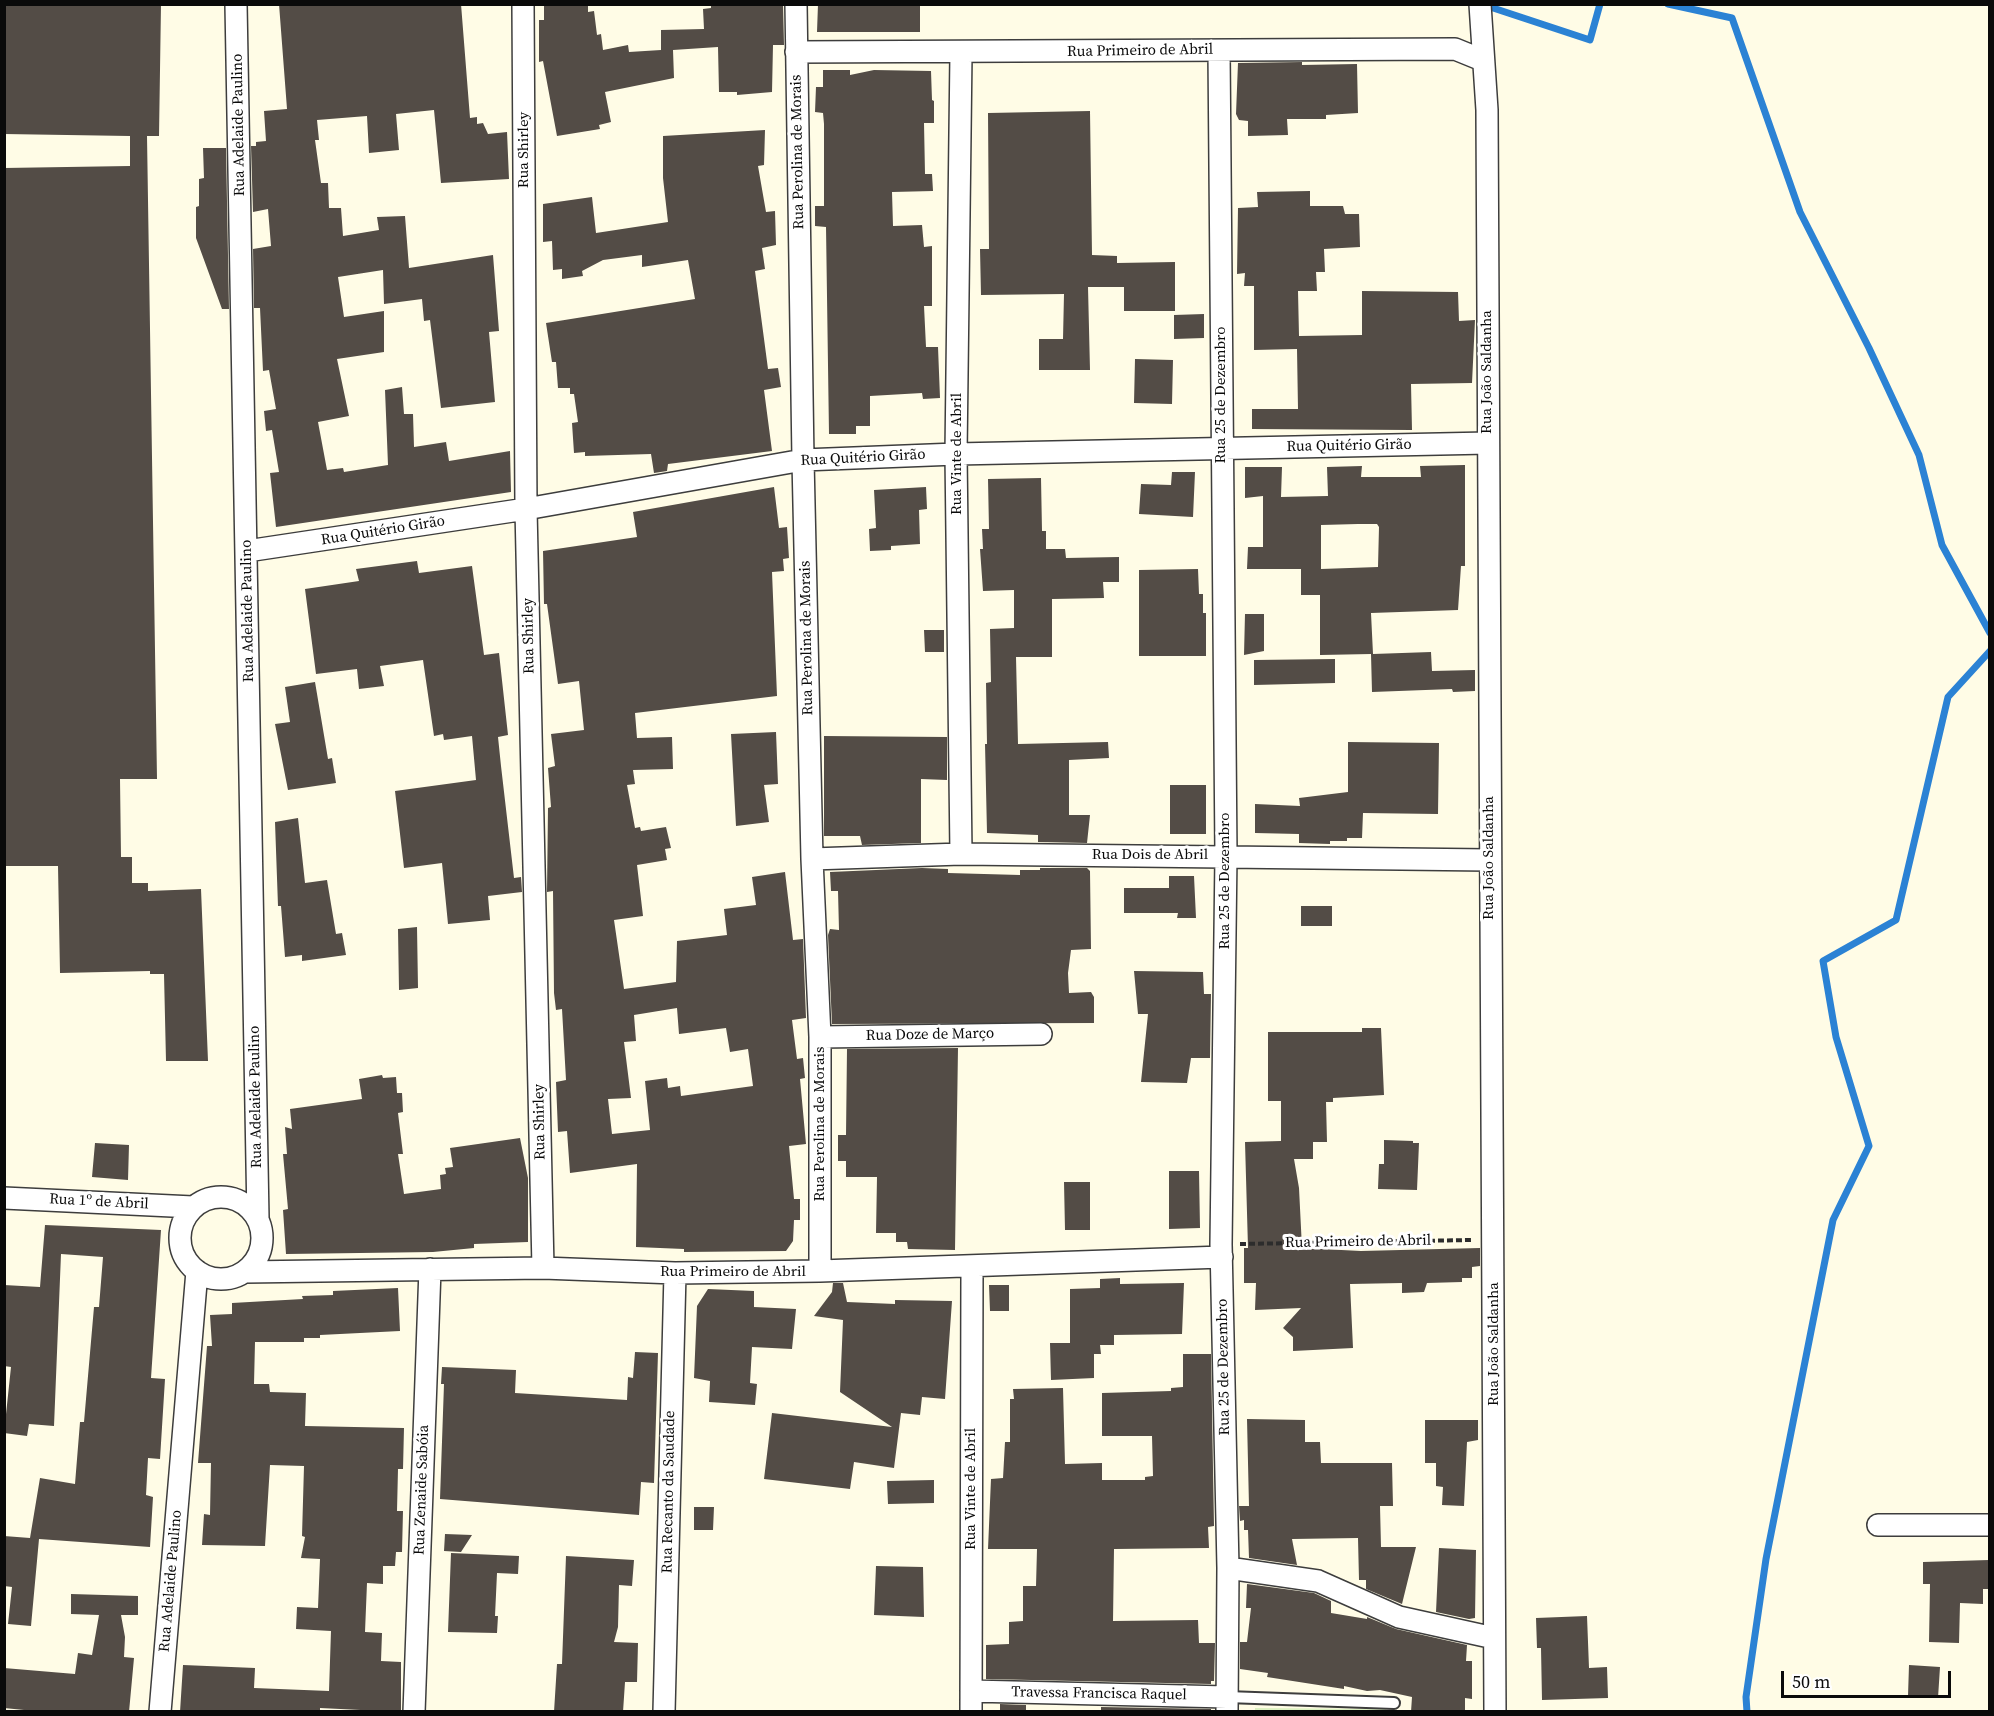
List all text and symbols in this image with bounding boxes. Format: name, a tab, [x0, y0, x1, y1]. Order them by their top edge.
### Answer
street label: Rua Primeiro de Abril	[1067, 41, 1213, 61]
street label: Rua Adelaide Paulino	[229, 54, 249, 196]
street label: Rua Perolina de Morais	[788, 74, 808, 230]
street label: Rua Shirley	[515, 112, 533, 188]
street label: Rua João Saldanha	[1478, 310, 1496, 434]
street label: Rua 25 de Dezembro	[1212, 326, 1230, 464]
street label: Rua Vinte de Abril	[948, 393, 966, 515]
street label: Rua Quitério Girão	[1286, 436, 1412, 456]
street label: Rua Quitério Girão	[800, 446, 926, 470]
street label: Rua Quitério Girão	[320, 512, 446, 550]
street label: Rua Adelaide Paulino	[238, 540, 258, 682]
street label: Rua Perolina de Morais	[797, 560, 817, 716]
street label: Rua Shirley	[519, 598, 539, 674]
street label: Rua João Saldanha	[1480, 796, 1498, 920]
street label: Rua 25 de Dezembro	[1216, 812, 1234, 950]
street label: Rua Dois de Abril	[1092, 846, 1208, 864]
street label: Rua Doze de Março	[866, 1025, 994, 1045]
street label: Rua Adelaide Paulino	[246, 1026, 266, 1168]
street label: Rua Perolina de Morais	[811, 1046, 829, 1202]
street label: Rua Shirley	[530, 1084, 550, 1160]
street label: Rua 1º de Abril	[49, 1190, 149, 1214]
street label: Rua Primeiro de Abril	[1285, 1232, 1431, 1252]
street label: Rua Primeiro de Abril	[660, 1263, 806, 1281]
street label: Rua João Saldanha	[1485, 1282, 1503, 1406]
street label: Rua 25 de Dezembro	[1214, 1298, 1234, 1436]
street label: Rua Recanto da Saudade	[659, 1410, 679, 1574]
street label: Rua Zenaide Sabóia	[411, 1424, 433, 1556]
street label: Rua Vinte de Abril	[962, 1428, 980, 1550]
street label: Rua Adelaide Paulino	[156, 1509, 186, 1653]
scale bar	[1784, 1659, 1954, 1697]
text: 50 m	[1792, 1669, 1830, 1694]
street label: Travessa Francisca Raquel	[1011, 1683, 1187, 1705]

